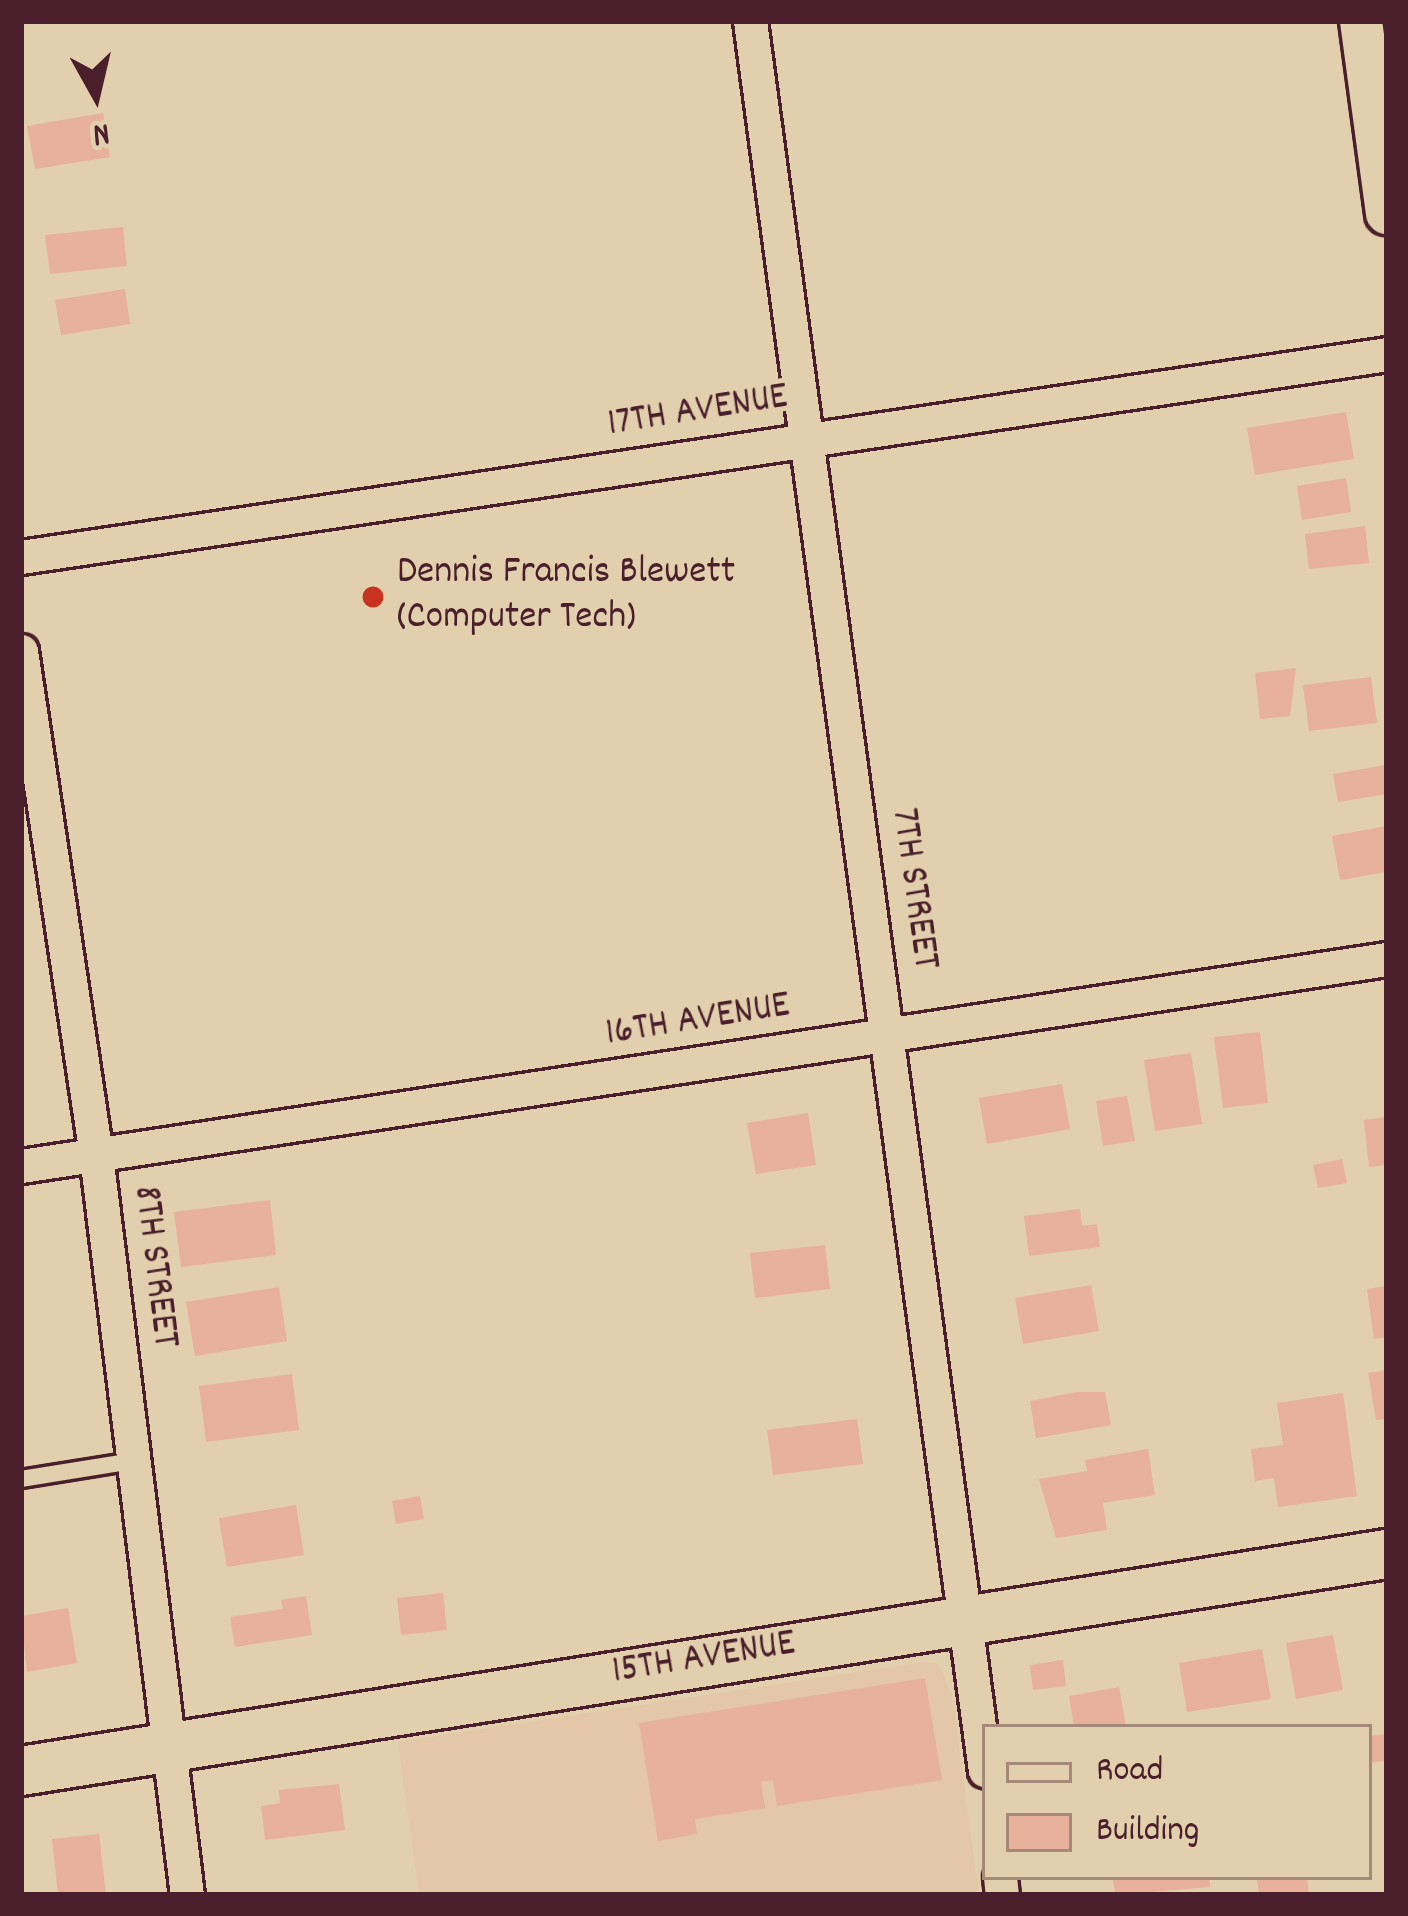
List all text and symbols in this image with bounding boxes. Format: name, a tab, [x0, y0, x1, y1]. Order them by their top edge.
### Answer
north arrow	[36, 36, 156, 156]
text: N	[90, 108, 112, 157]
street label: 17TH AVENUE	[605, 376, 791, 450]
place label: Dennis Francis Blewett (Computer Tech)	[397, 552, 735, 643]
marker: Dennis Francis Blewett (Computer Tech)	[360, 584, 386, 610]
street label: 7TH STREET	[878, 805, 946, 973]
street label: 16TH AVENUE	[603, 984, 793, 1060]
street label: 8TH STREET	[120, 1183, 186, 1351]
street label: 15TH AVENUE	[609, 1622, 799, 1698]
legend	[982, 1724, 1372, 1880]
text: Road	[1096, 1746, 1163, 1798]
text: Building	[1096, 1806, 1200, 1858]

